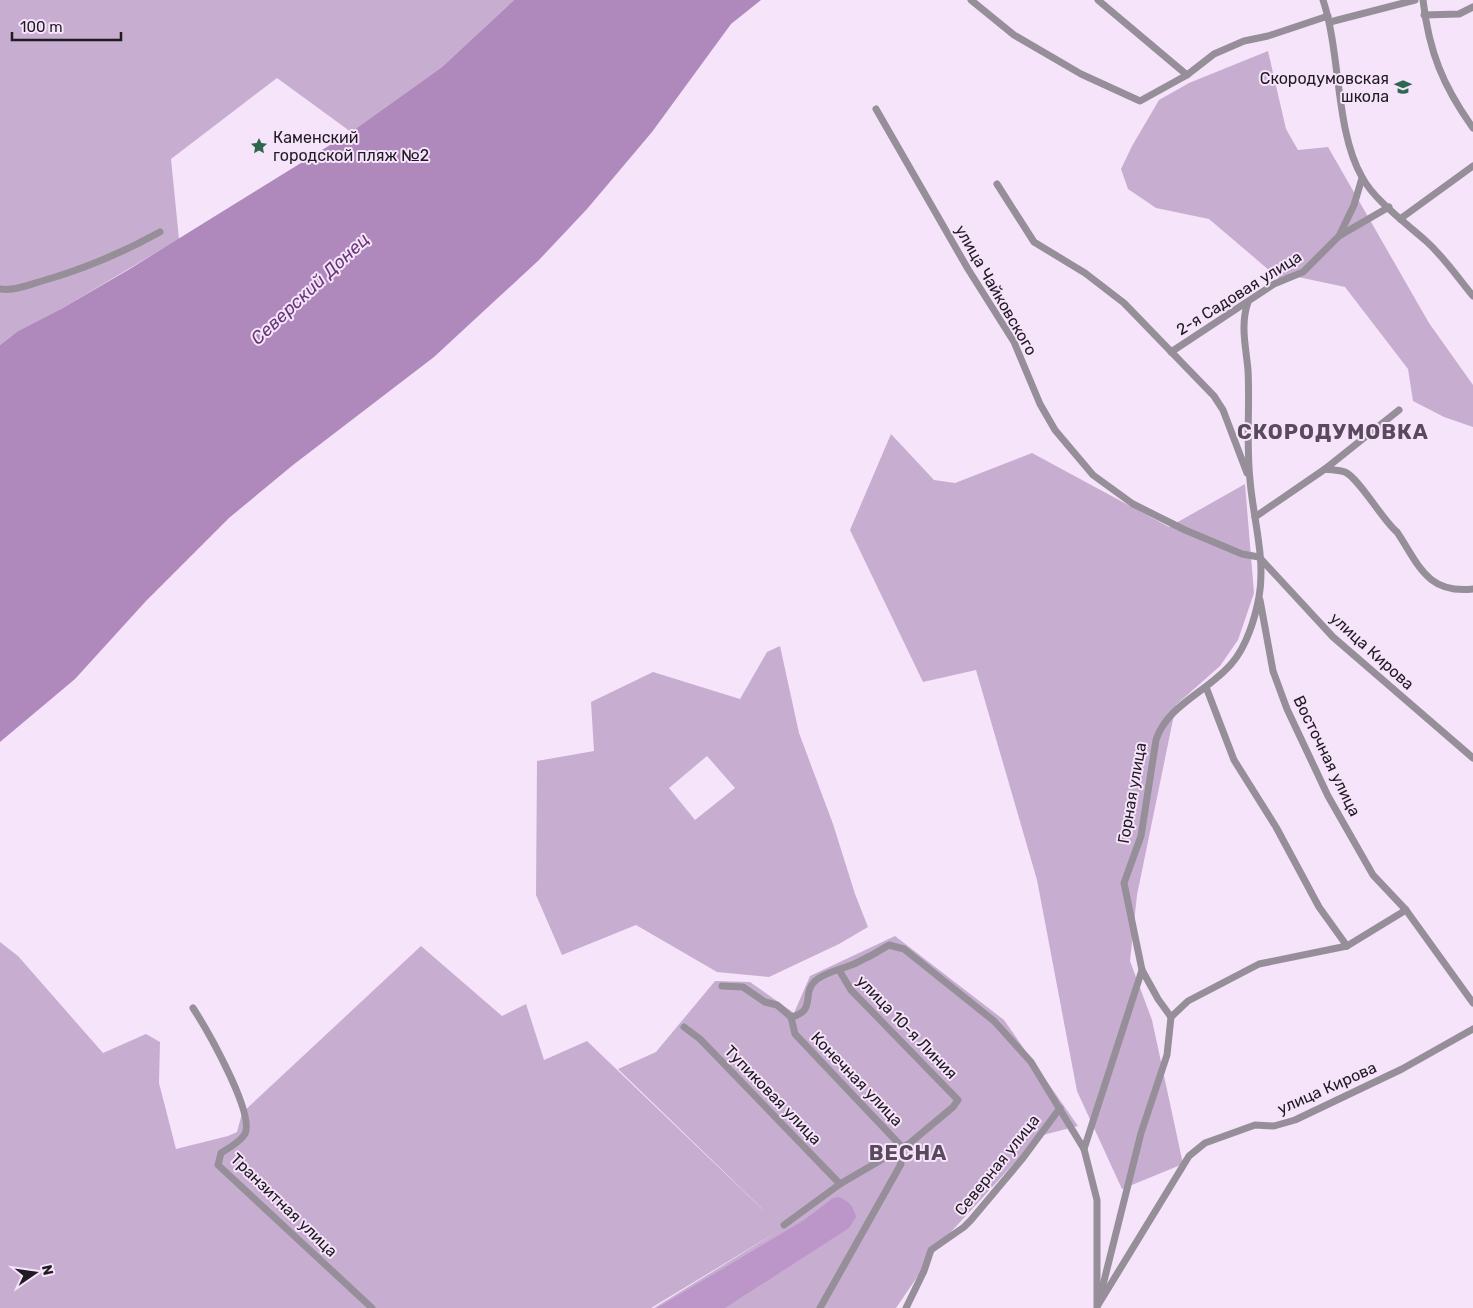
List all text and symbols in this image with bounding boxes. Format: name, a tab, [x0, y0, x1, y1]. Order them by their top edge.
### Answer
scale bar	[12, 10, 121, 42]
text: 100 m	[20, 18, 62, 36]
place label: Скородумовская школа	[1260, 69, 1389, 106]
school or university icon: Скородумовская школа	[1393, 77, 1413, 97]
place label: Каменский городской пляж №2	[273, 128, 429, 165]
place icon: Каменский городской пляж №2	[249, 136, 269, 156]
street label: улица Чайковского	[951, 221, 1041, 359]
water label: Северский Донец	[246, 228, 374, 350]
street label: 2-я Садовая улица	[1173, 247, 1305, 339]
district label: СКОРОДУМОВКА	[1237, 419, 1429, 444]
street label: улица Кирова	[1326, 608, 1418, 694]
street label: Восточная улица	[1290, 692, 1364, 820]
street label: Горная улица	[1114, 741, 1150, 845]
street label: улица 10-я Линия	[853, 971, 961, 1083]
street label: Конечная улица	[807, 1028, 907, 1130]
street label: Тупиковая улица	[721, 1041, 825, 1149]
street label: улица Кирова	[1275, 1058, 1379, 1118]
street label: Северная улица	[950, 1111, 1044, 1219]
district label: ВЕСНА	[869, 1140, 947, 1165]
street label: Транзитная улица	[227, 1149, 341, 1261]
north arrow	[10, 1248, 60, 1298]
text: N	[38, 1263, 57, 1277]

